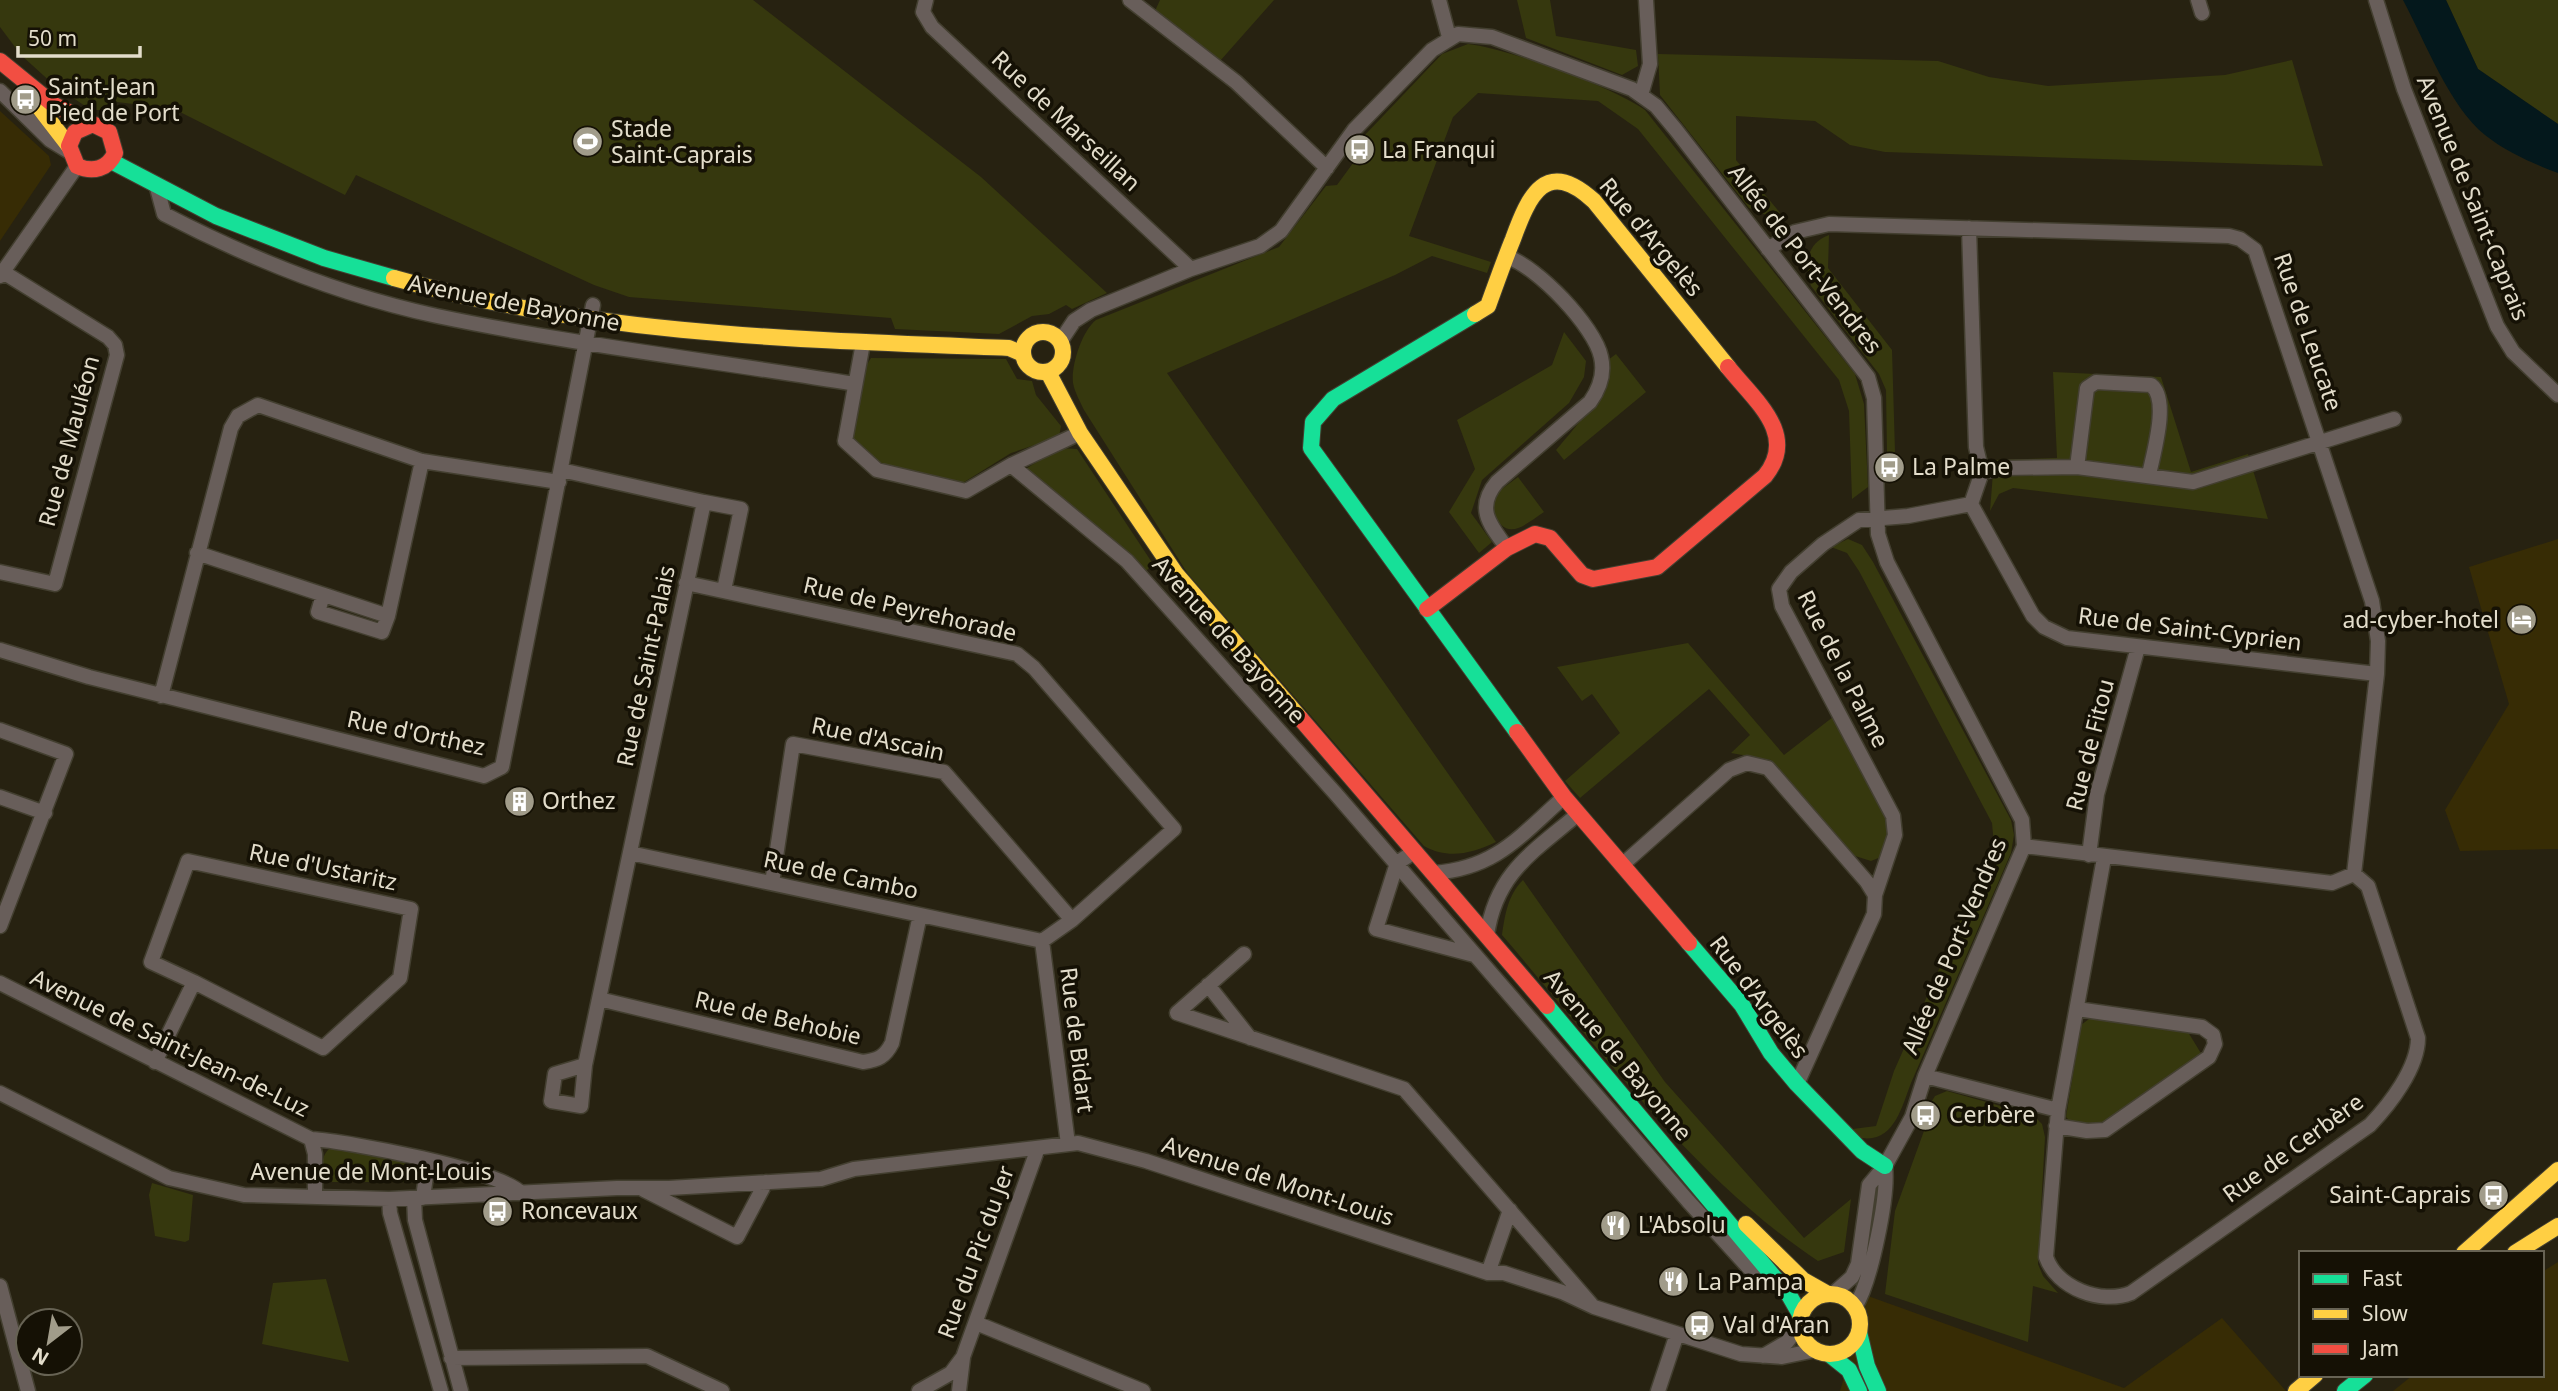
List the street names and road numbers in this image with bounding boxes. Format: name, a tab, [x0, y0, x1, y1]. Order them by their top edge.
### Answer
street label: Rue de Marseillan	[985, 43, 1148, 198]
street label: Avenue de Saint-Caprais	[2410, 70, 2538, 325]
street label: Allée de Port-Vendres	[1722, 157, 1890, 360]
street label: Rue d'Argelès	[1593, 170, 1711, 303]
street label: Rue de Leucate	[2267, 248, 2351, 415]
street label: Avenue de Bayonne	[406, 266, 623, 338]
street label: Rue de Mauléon	[30, 352, 106, 530]
street label: Avenue de Bayonne	[1146, 549, 1313, 730]
street label: Rue de Saint-Palais	[608, 562, 682, 769]
street label: Rue de Peyrehorade	[800, 568, 1020, 648]
street label: Rue de la Palme	[1790, 584, 1897, 753]
street label: Rue de Saint-Cyprien	[2077, 598, 2304, 658]
street label: Rue de Fitou	[2057, 675, 2121, 814]
street label: Rue d'Orthez	[344, 702, 488, 762]
street label: Rue d'Ascain	[809, 708, 948, 768]
street label: Allée de Port-Vendres	[1893, 832, 2013, 1059]
street label: Rue d'Ustaritz	[246, 835, 400, 897]
street label: Rue de Cambo	[761, 842, 922, 906]
street label: Rue d'Argelès	[1703, 928, 1817, 1064]
street label: Avenue de Saint-Jean-de-Luz	[26, 961, 315, 1124]
street label: Avenue de Bayonne	[1537, 962, 1700, 1147]
street label: Rue de Bidart	[1053, 965, 1103, 1114]
street label: Rue de Behobie	[692, 982, 864, 1052]
street label: Rue de Cerbère	[2216, 1085, 2369, 1209]
street label: Avenue de Mont-Louis	[1158, 1127, 1398, 1233]
street label: Avenue de Mont-Louis	[250, 1155, 492, 1187]
street label: Rue du Pic du Jer	[929, 1160, 1021, 1343]

